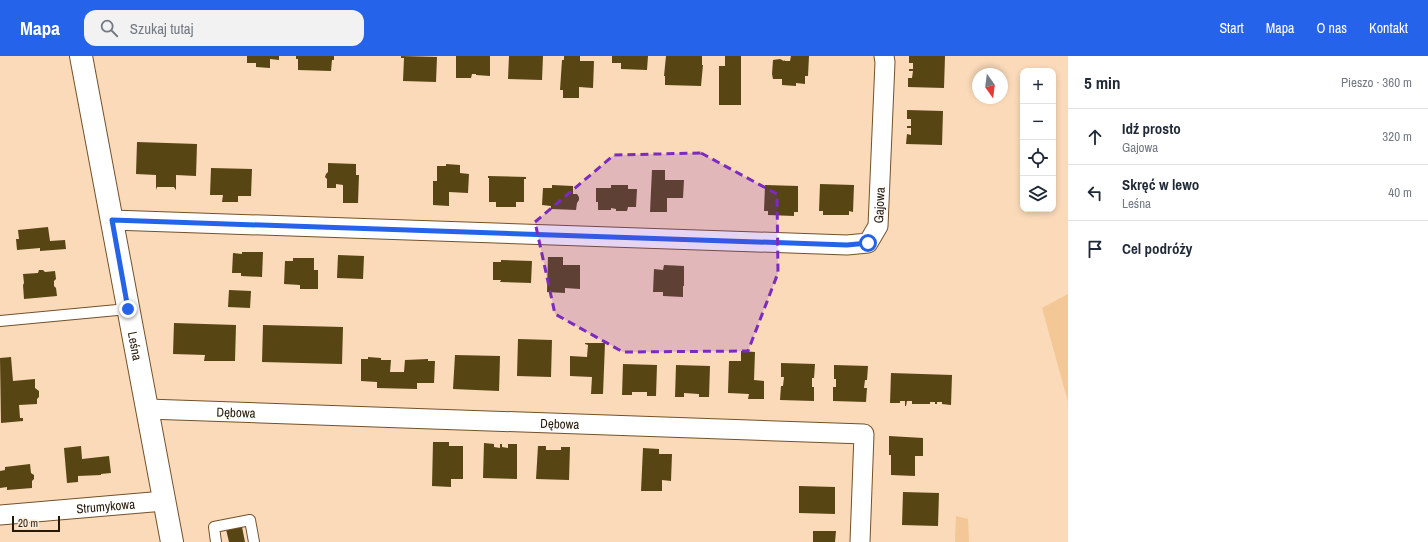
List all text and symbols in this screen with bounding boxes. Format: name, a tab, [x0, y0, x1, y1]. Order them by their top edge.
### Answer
search box	[84, 10, 364, 46]
text: Mapa	[20, 15, 60, 41]
icon: search	[98, 17, 120, 39]
text: Szukaj tutaj	[130, 18, 193, 39]
text: Start	[1219, 19, 1244, 37]
text: Mapa	[1266, 19, 1294, 37]
text: O nas	[1316, 19, 1347, 37]
text: Kontakt	[1369, 19, 1408, 37]
north arrow	[972, 68, 1008, 104]
map controls	[1020, 68, 1056, 212]
button: +	[1020, 68, 1056, 104]
text: 5 min	[1084, 71, 1120, 94]
text: Pieszo · 360 m	[1341, 74, 1412, 91]
button: −	[1020, 104, 1056, 140]
text: Idź prosto	[1122, 118, 1181, 139]
icon: ahead	[1084, 126, 1106, 148]
text: 320 m	[1382, 128, 1412, 145]
text: Gajowa	[1122, 139, 1158, 156]
button: locate	[1020, 140, 1056, 176]
text: Skręć w lewo	[1122, 174, 1199, 195]
button: layers	[1020, 176, 1056, 212]
icon: left	[1084, 182, 1106, 204]
text: 40 m	[1388, 184, 1412, 201]
street label: Gajowa	[870, 187, 889, 224]
text: Leśna	[1122, 195, 1151, 212]
route start	[859, 234, 877, 252]
icon: arrive	[1084, 238, 1106, 260]
text: Cel podróży	[1122, 238, 1192, 259]
route end	[119, 300, 137, 318]
street label: Leśna	[124, 330, 146, 362]
street label: Dębowa	[216, 403, 256, 422]
street label: Dębowa	[540, 415, 580, 433]
street label: Strumykowa	[76, 496, 136, 517]
scale bar	[12, 514, 60, 533]
text: 20 m	[18, 516, 38, 530]

